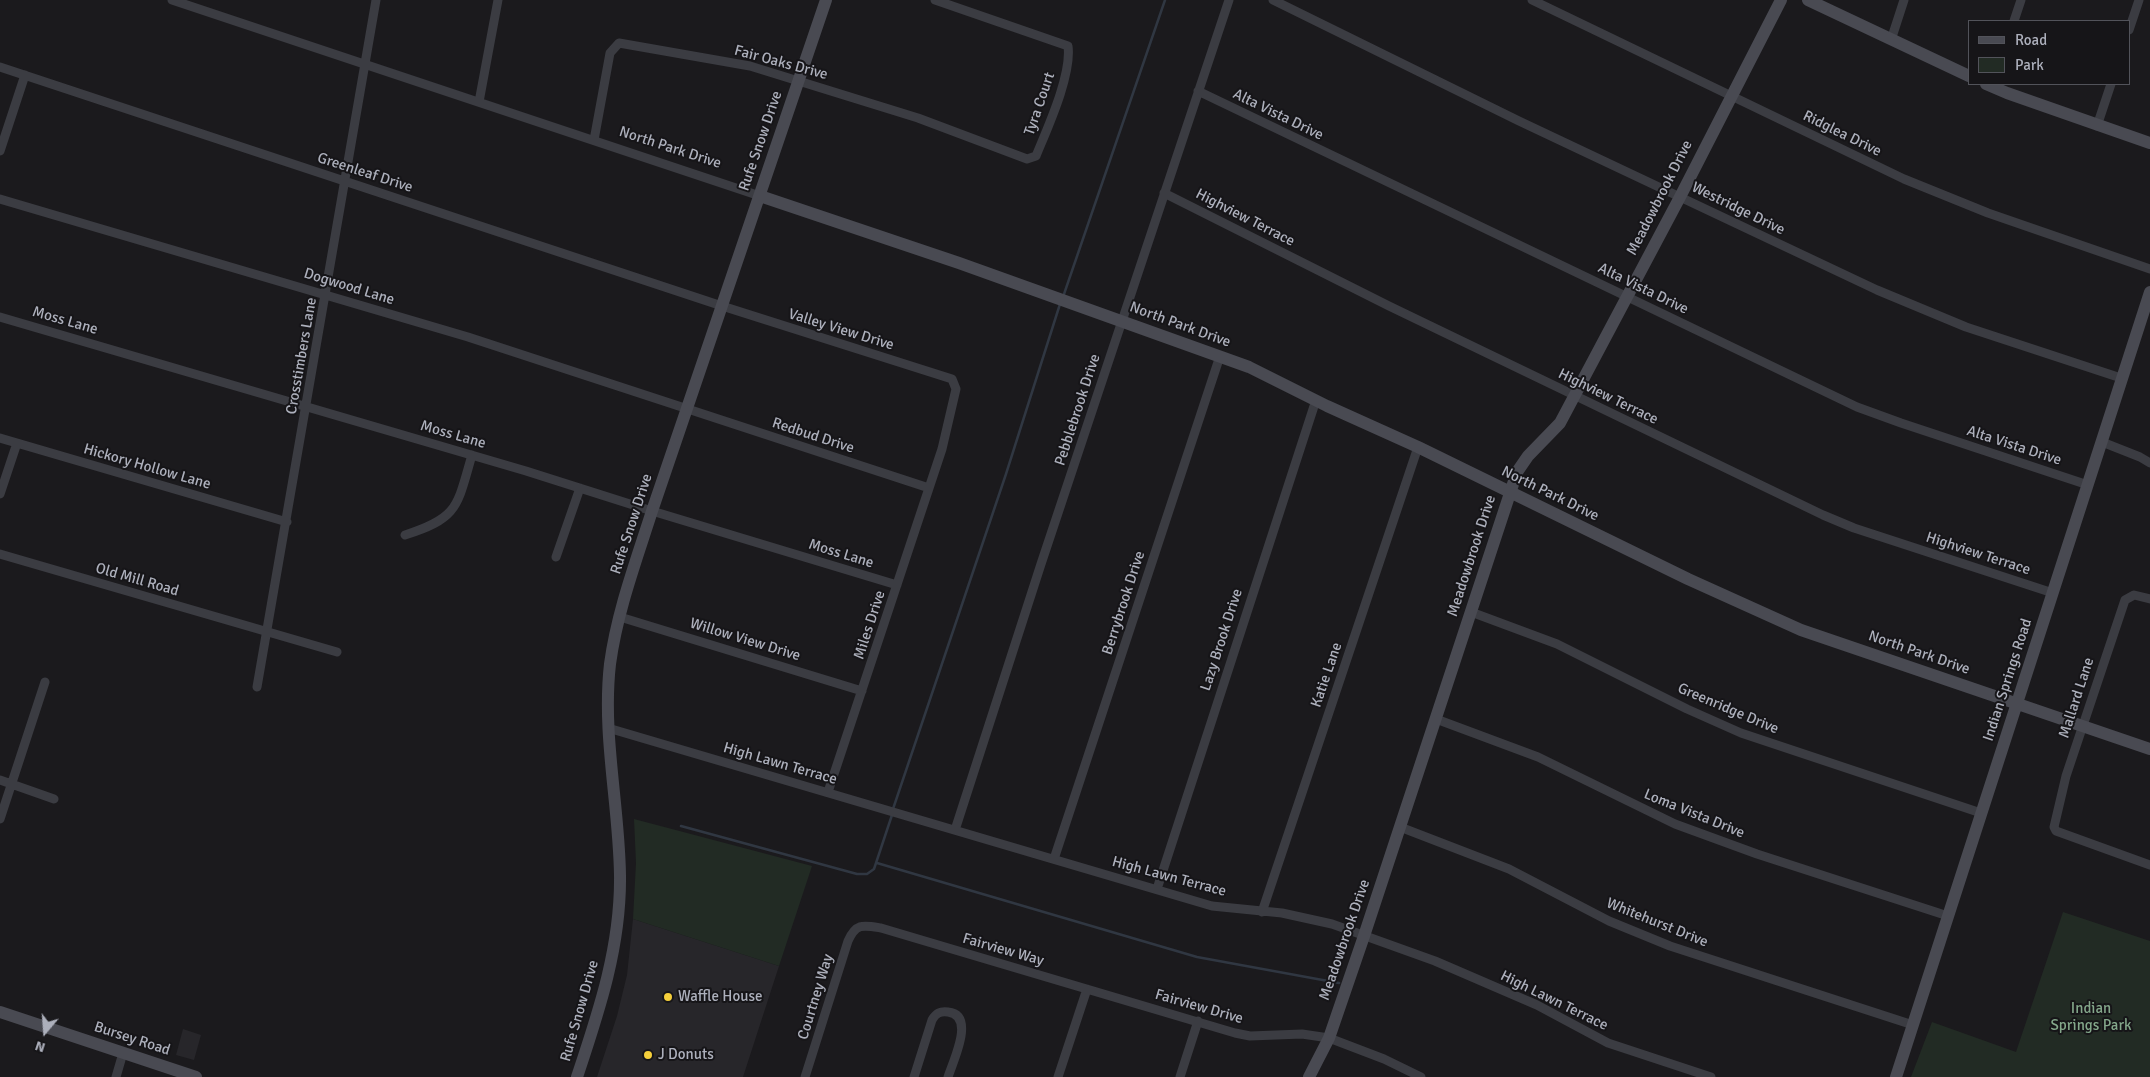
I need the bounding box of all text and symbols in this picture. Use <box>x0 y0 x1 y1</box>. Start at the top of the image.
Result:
legend <box>1968 20 2130 85</box>
text: Road <box>2015 31 2047 49</box>
street label: Fair Oaks Drive <box>732 42 830 84</box>
text: Park <box>2015 56 2044 74</box>
street label: Tyra Court <box>1021 70 1059 138</box>
street label: Alta Vista Drive <box>1230 85 1326 145</box>
street label: Rufe Snow Drive <box>735 89 787 193</box>
street label: Ridglea Drive <box>1800 107 1884 161</box>
street label: North Park Drive <box>617 123 723 173</box>
street label: Meadowbrook Drive <box>1623 137 1697 259</box>
street label: Greenleaf Drive <box>315 149 415 197</box>
street label: Westridge Drive <box>1688 179 1788 239</box>
street label: Highview Terrace <box>1192 185 1298 251</box>
street label: Alta Vista Drive <box>1595 259 1691 319</box>
street label: Dogwood Lane <box>301 265 397 309</box>
street label: Crosstimbers Lane <box>283 296 321 416</box>
street label: North Park Drive <box>1127 298 1233 352</box>
street label: Moss Lane <box>30 303 100 339</box>
street label: Valley View Drive <box>786 305 896 355</box>
street label: Pebblebrook Drive <box>1051 352 1105 468</box>
street label: Highview Terrace <box>1555 365 1661 429</box>
street label: Redbud Drive <box>770 414 856 458</box>
street label: Moss Lane <box>418 417 488 453</box>
street label: Alta Vista Drive <box>1964 422 2064 470</box>
street label: Hickory Hollow Lane <box>81 440 213 494</box>
street label: North Park Drive <box>1498 463 1602 525</box>
street label: Rufe Snow Drive <box>607 472 657 576</box>
street label: Meadowbrook Drive <box>1444 493 1500 619</box>
street label: Highview Terrace <box>1923 529 2033 579</box>
street label: Moss Lane <box>806 536 876 572</box>
street label: Berrybrook Drive <box>1099 549 1149 657</box>
street label: Old Mill Road <box>93 560 181 600</box>
street label: Lazy Brook Drive <box>1197 587 1247 693</box>
street label: Miles Drive <box>850 588 890 662</box>
street label: Willow View Drive <box>687 615 803 665</box>
street label: Indian Springs Road <box>1980 616 2036 744</box>
street label: North Park Drive <box>1866 627 1972 679</box>
street label: Katie Lane <box>1307 640 1347 710</box>
street label: Mallard Lane <box>2056 655 2098 741</box>
street label: Greenridge Drive <box>1675 680 1781 738</box>
street label: High Lawn Terrace <box>721 739 839 789</box>
street label: Loma Vista Drive <box>1641 786 1747 842</box>
street label: High Lawn Terrace <box>1110 853 1228 901</box>
street label: Meadowbrook Drive <box>1316 877 1374 1003</box>
street label: Whitehurst Drive <box>1604 894 1710 952</box>
street label: Fairview Way <box>960 930 1046 970</box>
street label: Courtney Way <box>794 952 838 1042</box>
street label: Rufe Snow Drive <box>557 958 603 1064</box>
street label: High Lawn Terrace <box>1497 967 1611 1035</box>
street label: Fairview Drive <box>1153 986 1245 1028</box>
place label: Waffle House <box>678 988 762 1006</box>
marker: Waffle House <box>662 991 674 1003</box>
park label: Indian Springs Park <box>2051 1000 2131 1035</box>
north arrow <box>20 1007 70 1057</box>
street label: Bursey Road <box>92 1018 172 1060</box>
text: N <box>33 1037 47 1056</box>
place label: J Donuts <box>658 1046 714 1064</box>
marker: J Donuts <box>642 1049 654 1061</box>

